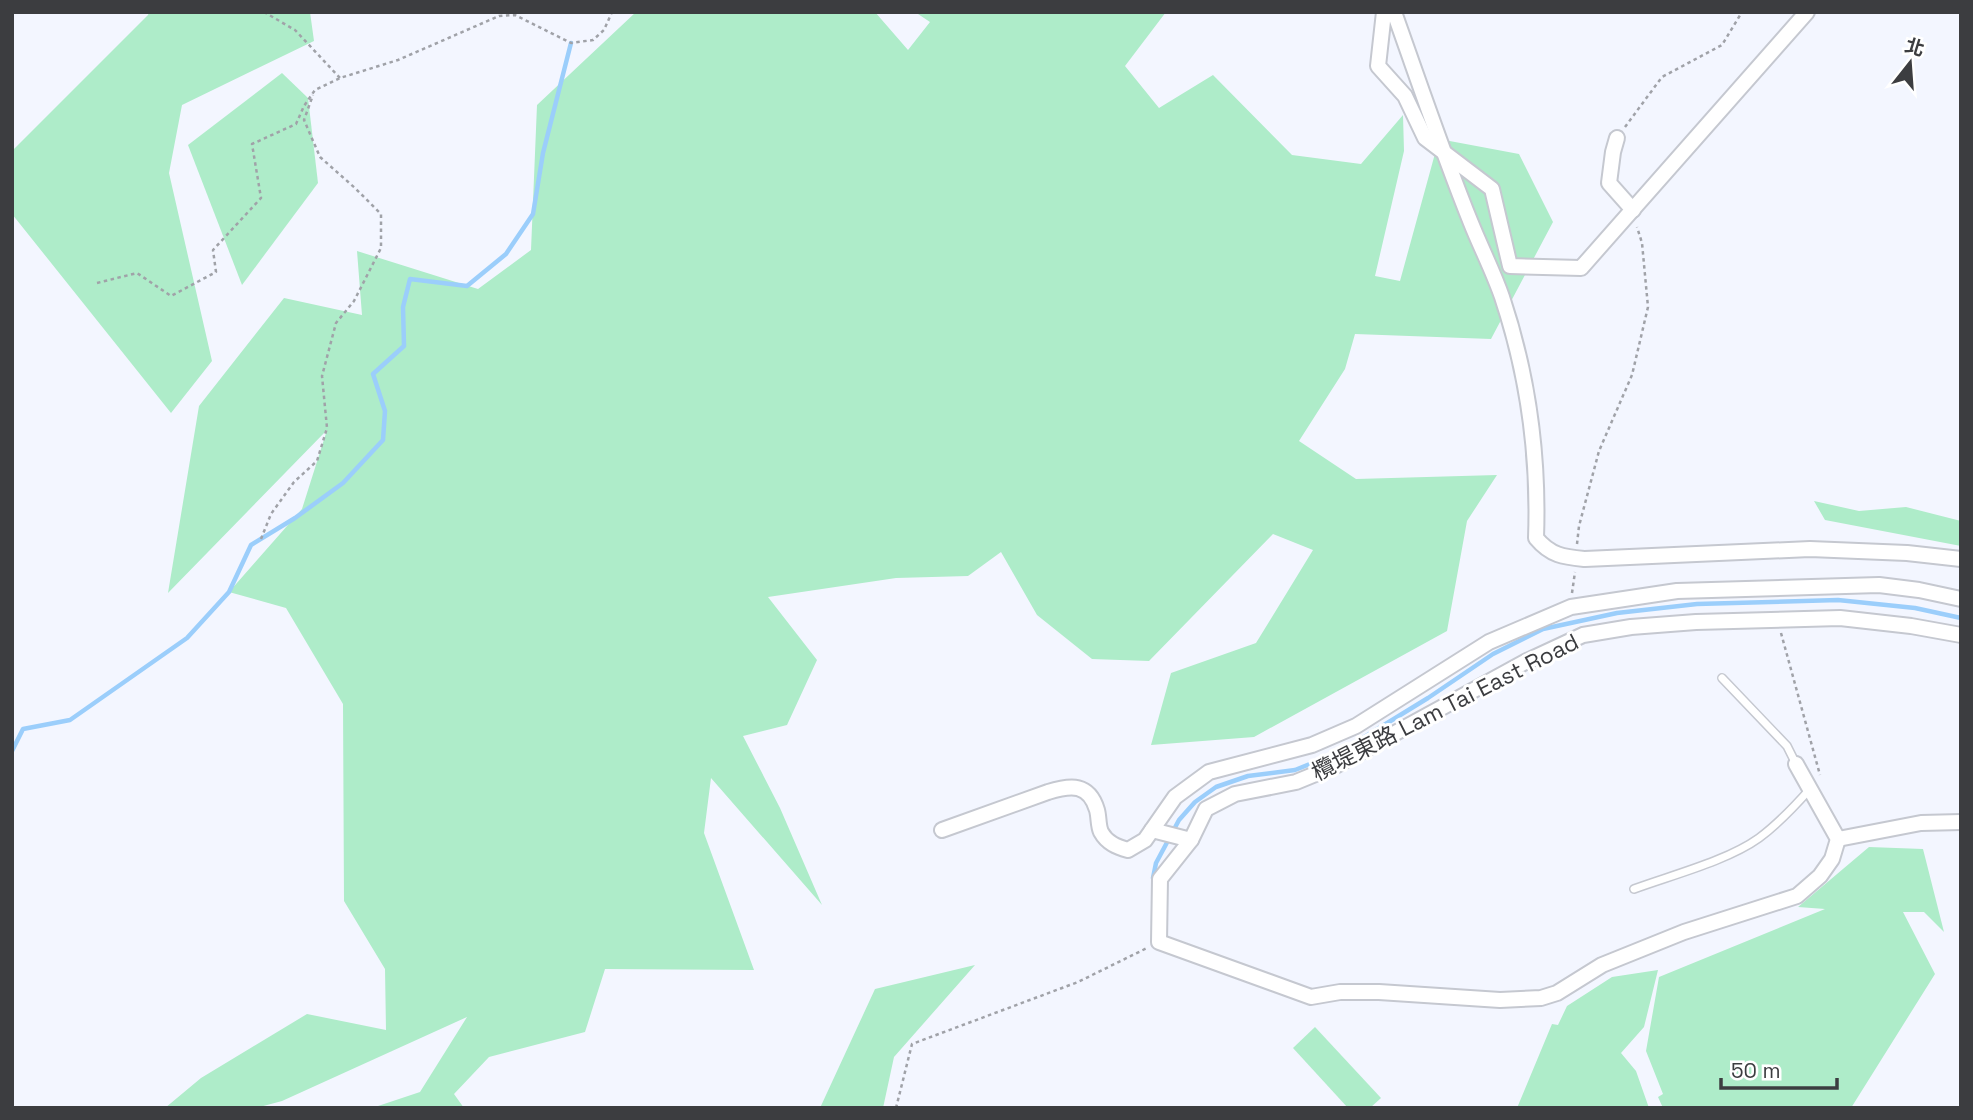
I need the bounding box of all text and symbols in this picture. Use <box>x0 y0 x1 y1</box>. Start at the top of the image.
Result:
north arrow <box>1875 28 1945 98</box>
text: 北 <box>1902 32 1928 62</box>
street label: 欖堤東路 Lam Tai East Road <box>1306 626 1584 788</box>
scale bar <box>1721 1046 1836 1090</box>
text: 50 m <box>1731 1057 1781 1084</box>

